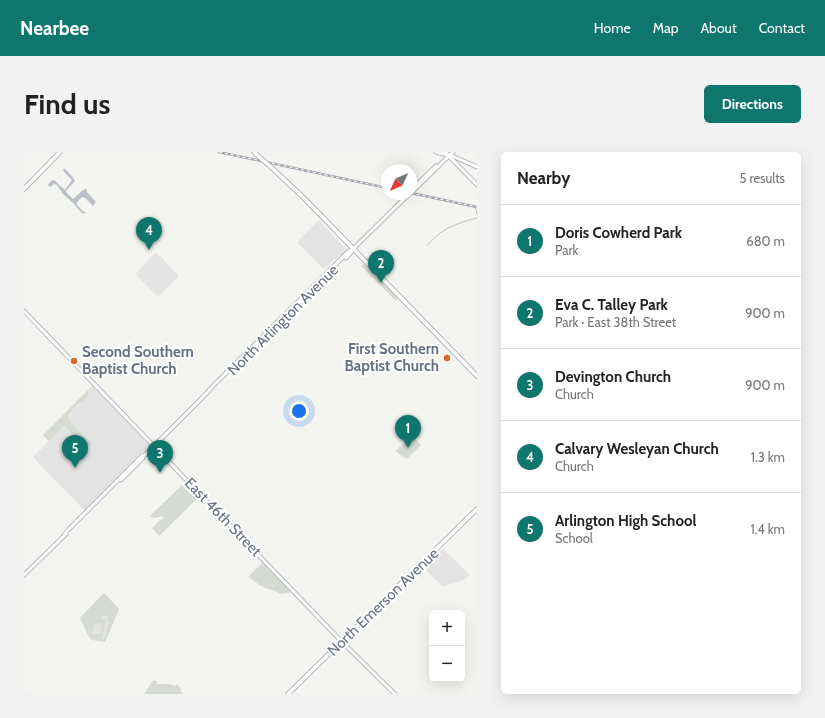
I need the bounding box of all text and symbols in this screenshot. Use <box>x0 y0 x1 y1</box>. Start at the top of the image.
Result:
text: Nearbee <box>20 17 89 40</box>
text: Home <box>594 19 631 37</box>
text: Map <box>653 19 678 37</box>
text: About <box>700 19 737 37</box>
text: Contact <box>759 19 805 37</box>
button: Directions <box>704 85 801 123</box>
text: Find us <box>24 87 110 121</box>
north arrow <box>381 164 417 200</box>
text: Nearby <box>517 168 570 188</box>
text: 5 results <box>739 170 785 186</box>
pin: 4 <box>136 217 162 250</box>
text: Doris Cowherd Park <box>555 224 682 242</box>
text: 1 <box>528 233 532 249</box>
text: 680 m <box>746 233 785 249</box>
text: Park <box>555 242 578 258</box>
pin: 2 <box>368 250 394 283</box>
street label: North Arlington Avenue <box>224 261 342 379</box>
text: Eva C. Talley Park <box>555 296 668 314</box>
text: 2 <box>527 305 533 321</box>
text: 900 m <box>745 305 785 321</box>
text: Park · East 38th Street <box>555 314 676 330</box>
place label: First Southern Baptist Church <box>344 340 439 375</box>
place label: Second Southern Baptist Church <box>82 343 194 378</box>
marker: First Southern Baptist Church <box>442 353 452 363</box>
marker: Second Southern Baptist Church <box>69 356 79 366</box>
text: Devington Church <box>555 368 671 386</box>
text: 3 <box>526 377 534 393</box>
text: 900 m <box>745 377 785 393</box>
text: Church <box>555 386 594 402</box>
your location <box>289 401 309 421</box>
pin: 1 <box>395 415 421 448</box>
pin: 5 <box>62 435 88 468</box>
pin: 3 <box>147 440 173 473</box>
text: Calvary Wesleyan Church <box>555 440 719 458</box>
text: 4 <box>526 449 534 465</box>
text: 1.3 km <box>751 449 785 465</box>
text: Church <box>555 458 594 474</box>
street label: East 46th Street <box>181 474 265 560</box>
text: Arlington High School <box>555 512 696 530</box>
text: 5 <box>527 521 533 537</box>
text: 1.4 km <box>750 521 785 537</box>
text: School <box>555 530 593 546</box>
street label: North Emerson Avenue <box>324 544 443 660</box>
map controls <box>429 610 465 682</box>
button: + <box>429 610 465 646</box>
button: − <box>429 646 465 682</box>

